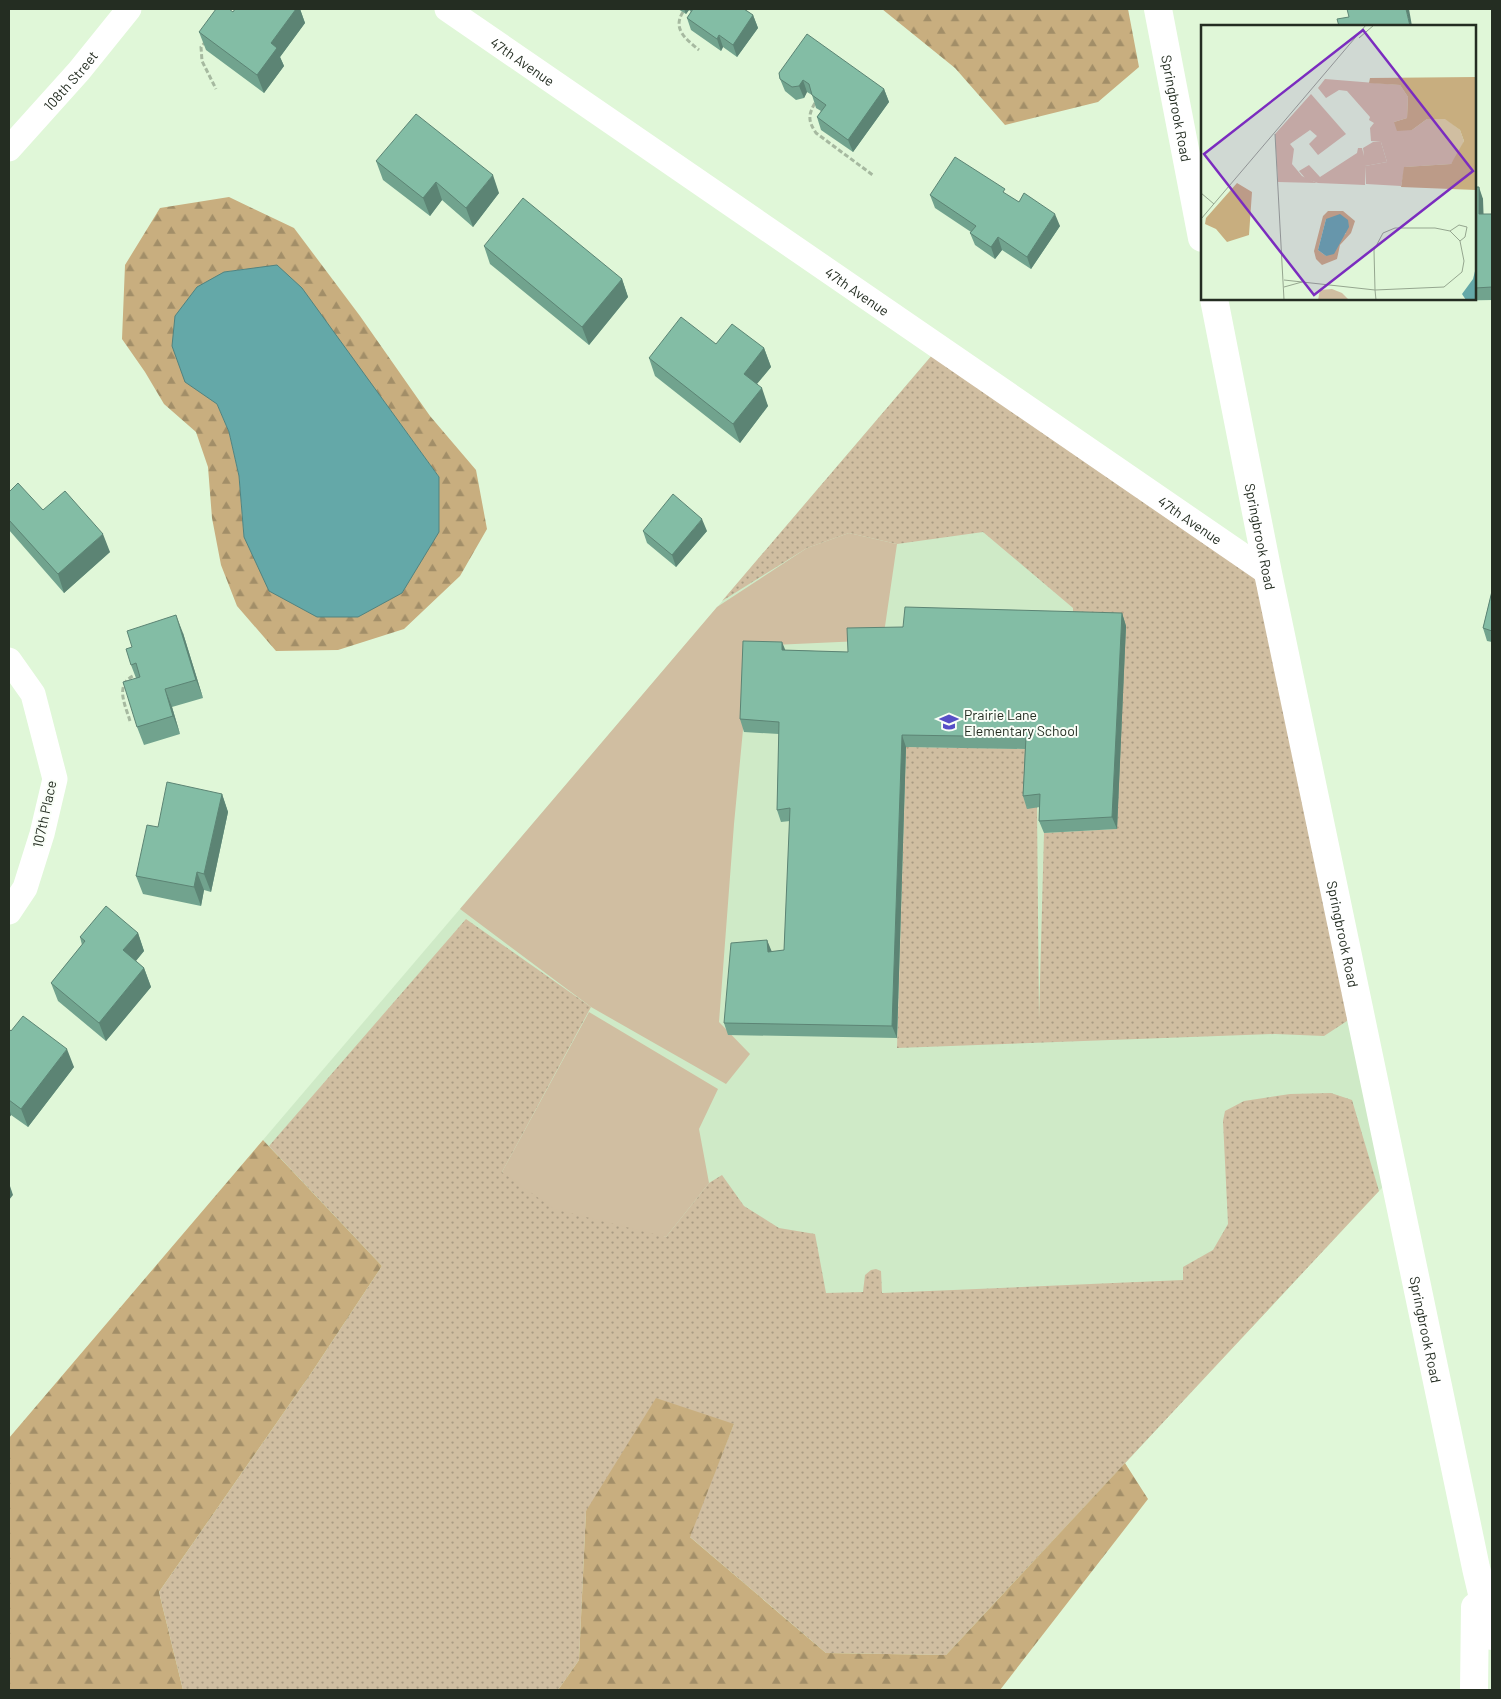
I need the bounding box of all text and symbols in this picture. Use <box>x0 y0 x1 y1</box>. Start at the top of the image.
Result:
inset map <box>1201 25 1476 300</box>
street label: 47th Avenue <box>488 33 558 89</box>
street label: 108th Street <box>39 47 101 114</box>
street label: Springbrook Road <box>1158 53 1196 163</box>
street label: 47th Avenue <box>822 263 893 319</box>
street label: Springbrook Road <box>1242 482 1280 591</box>
street label: 47th Avenue <box>1155 492 1226 548</box>
place label: Prairie Lane Elementary School <box>964 706 1078 739</box>
school or university icon: Prairie Lane Elementary School <box>938 711 960 733</box>
street label: 107th Place <box>29 779 59 849</box>
street label: Springbrook Road <box>1324 879 1363 989</box>
street label: Springbrook Road <box>1407 1275 1446 1384</box>

